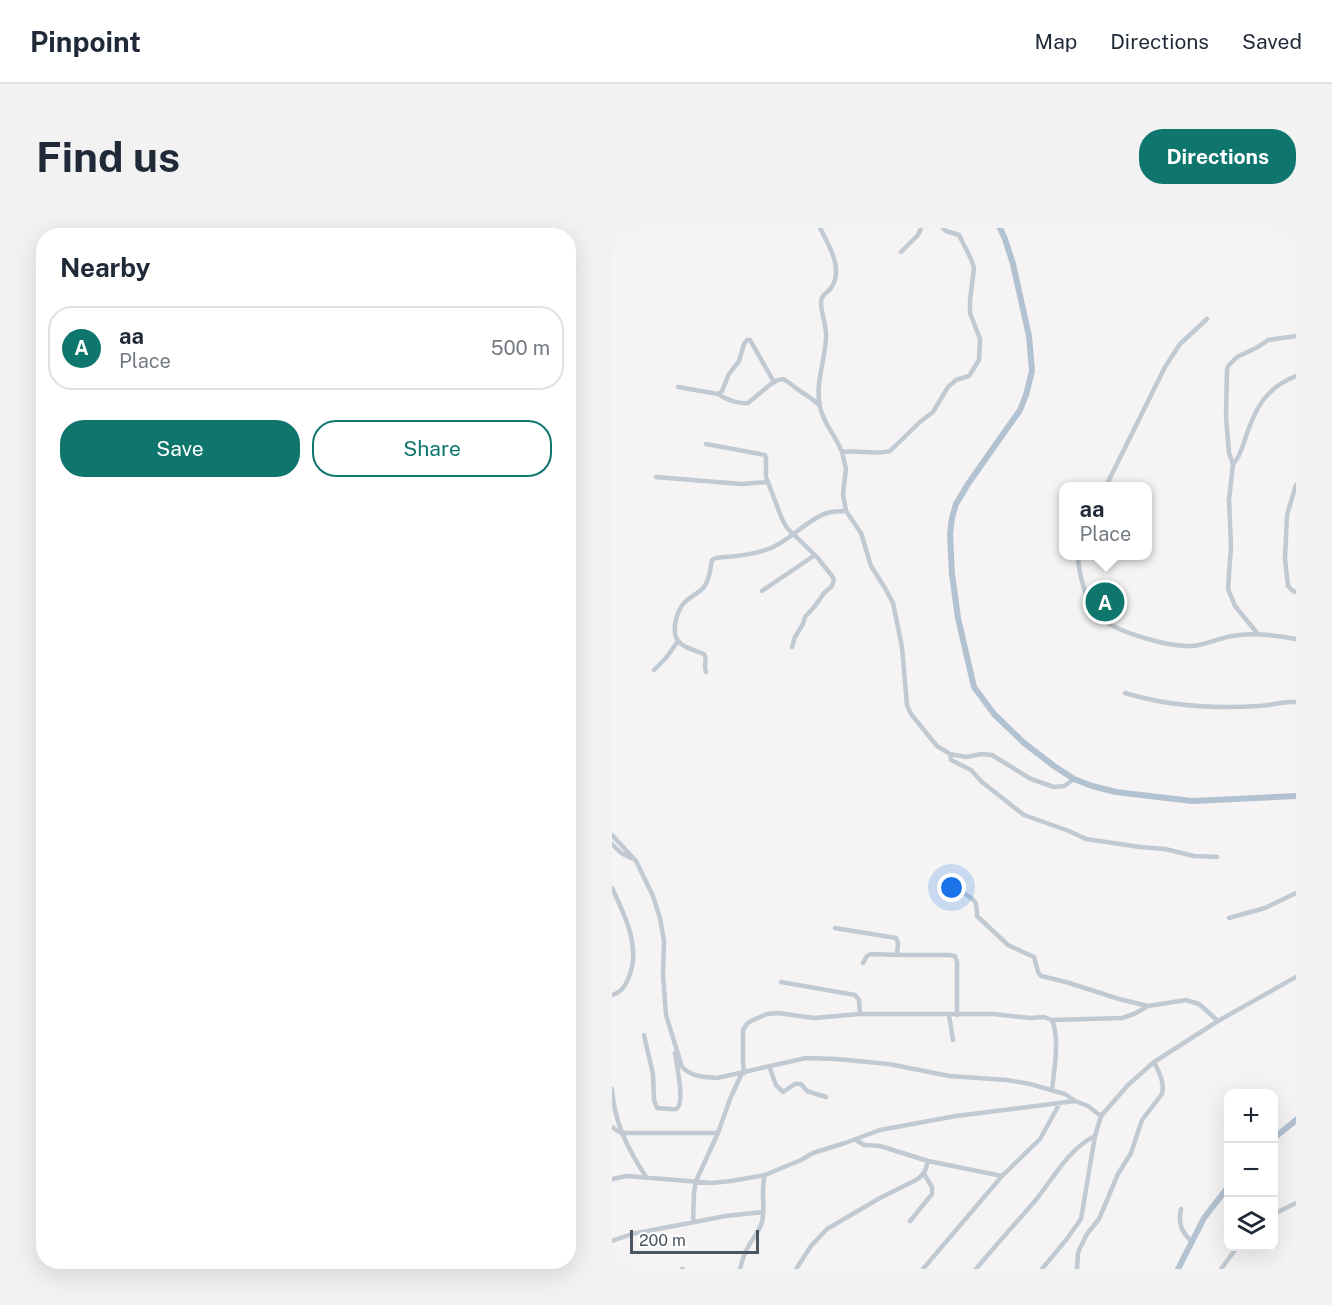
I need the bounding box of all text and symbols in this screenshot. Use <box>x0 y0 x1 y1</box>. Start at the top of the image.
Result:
text: Pinpoint <box>30 25 141 58</box>
text: Map <box>1035 29 1077 54</box>
text: Directions <box>1110 29 1209 54</box>
text: Saved <box>1242 29 1302 54</box>
button: Directions <box>1139 129 1296 184</box>
text: Find us <box>36 132 180 181</box>
text: Nearby <box>60 252 150 283</box>
text: aa <box>119 323 144 349</box>
text: A <box>74 336 89 360</box>
text: 500 m <box>491 336 550 360</box>
text: Place <box>119 349 171 373</box>
button: Save <box>60 420 300 477</box>
button: Share <box>312 420 552 477</box>
popup <box>1059 482 1152 560</box>
text: aa <box>1080 496 1104 522</box>
text: Place <box>1080 522 1131 546</box>
pin: A <box>1086 580 1124 625</box>
your location <box>937 873 966 902</box>
map controls <box>1224 1089 1278 1251</box>
button: + <box>1224 1089 1278 1143</box>
button: − <box>1224 1143 1278 1197</box>
button: layers <box>1224 1197 1278 1251</box>
scale bar <box>630 1227 759 1254</box>
text: 200 m <box>639 1231 686 1250</box>

